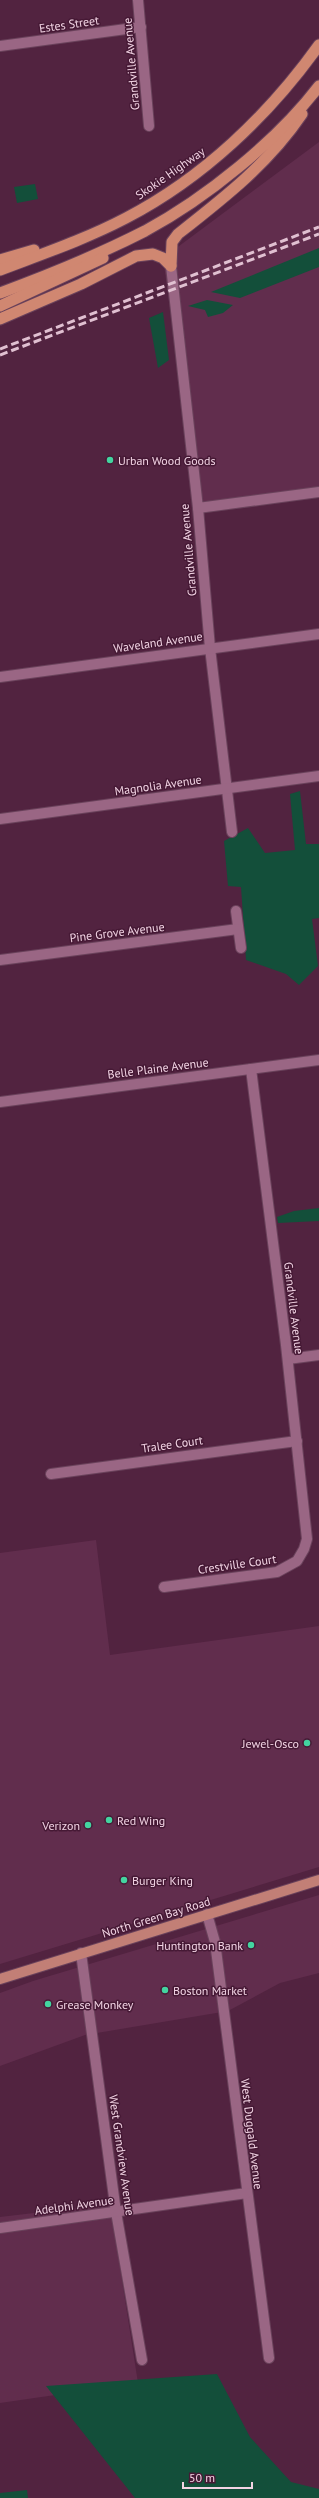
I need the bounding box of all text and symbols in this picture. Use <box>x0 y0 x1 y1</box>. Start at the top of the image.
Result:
street label: Estes Street <box>38 12 100 36</box>
street label: Grandville Avenue <box>119 17 143 111</box>
street label: Skokie Highway <box>132 143 208 202</box>
place label: Urban Wood Goods <box>118 453 216 468</box>
marker: Urban Wood Goods <box>105 455 115 465</box>
street label: Grandville Avenue <box>176 503 200 597</box>
street label: Waveland Avenue <box>112 628 204 656</box>
street label: Magnolia Avenue <box>113 771 203 799</box>
street label: Pine Grove Avenue <box>69 919 165 945</box>
street label: Belle Plaine Avenue <box>107 1054 209 1082</box>
street label: Grandville Avenue <box>281 1261 307 1355</box>
street label: Tralee Court <box>140 1432 204 1456</box>
street label: Crestville Court <box>197 1551 277 1577</box>
place label: Jewel-Osco <box>241 1736 299 1751</box>
marker: Jewel-Osco <box>302 1738 312 1748</box>
place label: Red Wing <box>117 1813 165 1828</box>
marker: Red Wing <box>104 1815 114 1825</box>
place label: Verizon <box>41 1818 80 1833</box>
marker: Verizon <box>83 1820 93 1830</box>
place label: Burger King <box>132 1873 193 1888</box>
marker: Burger King <box>119 1875 129 1885</box>
street label: North Green Bay Road <box>100 1893 212 1941</box>
place label: Huntington Bank <box>156 1938 243 1953</box>
marker: Huntington Bank <box>246 1940 256 1950</box>
place label: Boston Market <box>173 1983 247 1998</box>
marker: Boston Market <box>160 1985 170 1995</box>
place label: Grease Monkey <box>56 1997 134 2012</box>
marker: Grease Monkey <box>43 1999 53 2009</box>
street label: West Duggald Avenue <box>238 2078 266 2190</box>
street label: West Grandview Avenue <box>106 2094 138 2216</box>
street label: Adelphi Avenue <box>34 2192 114 2218</box>
scale bar <box>183 2464 252 2490</box>
text: 50 m <box>189 2470 215 2485</box>

